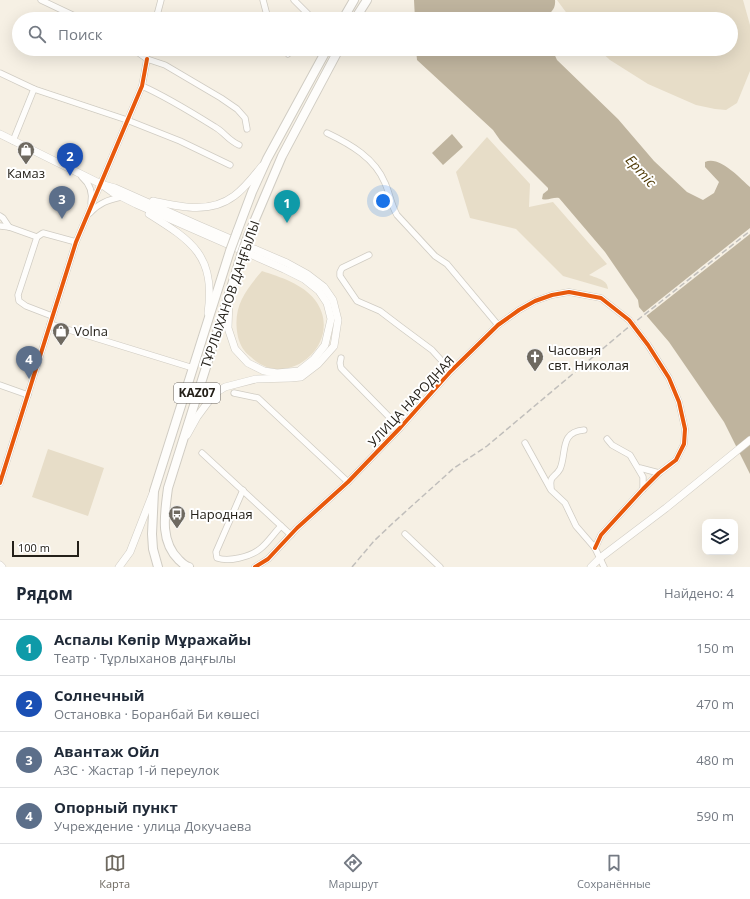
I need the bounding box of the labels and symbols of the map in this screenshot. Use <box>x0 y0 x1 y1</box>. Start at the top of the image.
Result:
shop icon: Камаз <box>16 140 36 165</box>
pin: 2 <box>57 143 83 176</box>
water label: Ертіс <box>622 150 661 191</box>
place label: Камаз <box>7 164 45 182</box>
pin: 3 <box>49 186 75 219</box>
pin: 1 <box>274 190 300 223</box>
your location <box>373 191 393 211</box>
street label: ТҰРЛЫХАНОВ ДАҢҒЫЛЫ <box>196 218 264 370</box>
shop icon: Volna <box>51 321 71 346</box>
place label: Volna <box>74 322 108 340</box>
place label: Часовня свт. Николая <box>548 341 629 374</box>
pin: 4 <box>16 346 42 379</box>
church icon: Часовня свт. Николая <box>525 347 545 372</box>
street label: УЛИЦА НАРОДНАЯ <box>364 351 458 451</box>
road number: KAZ07 <box>174 383 220 403</box>
bus stop icon: Народная <box>167 504 187 529</box>
place label: Народная <box>190 505 253 523</box>
scale bar <box>12 539 79 558</box>

